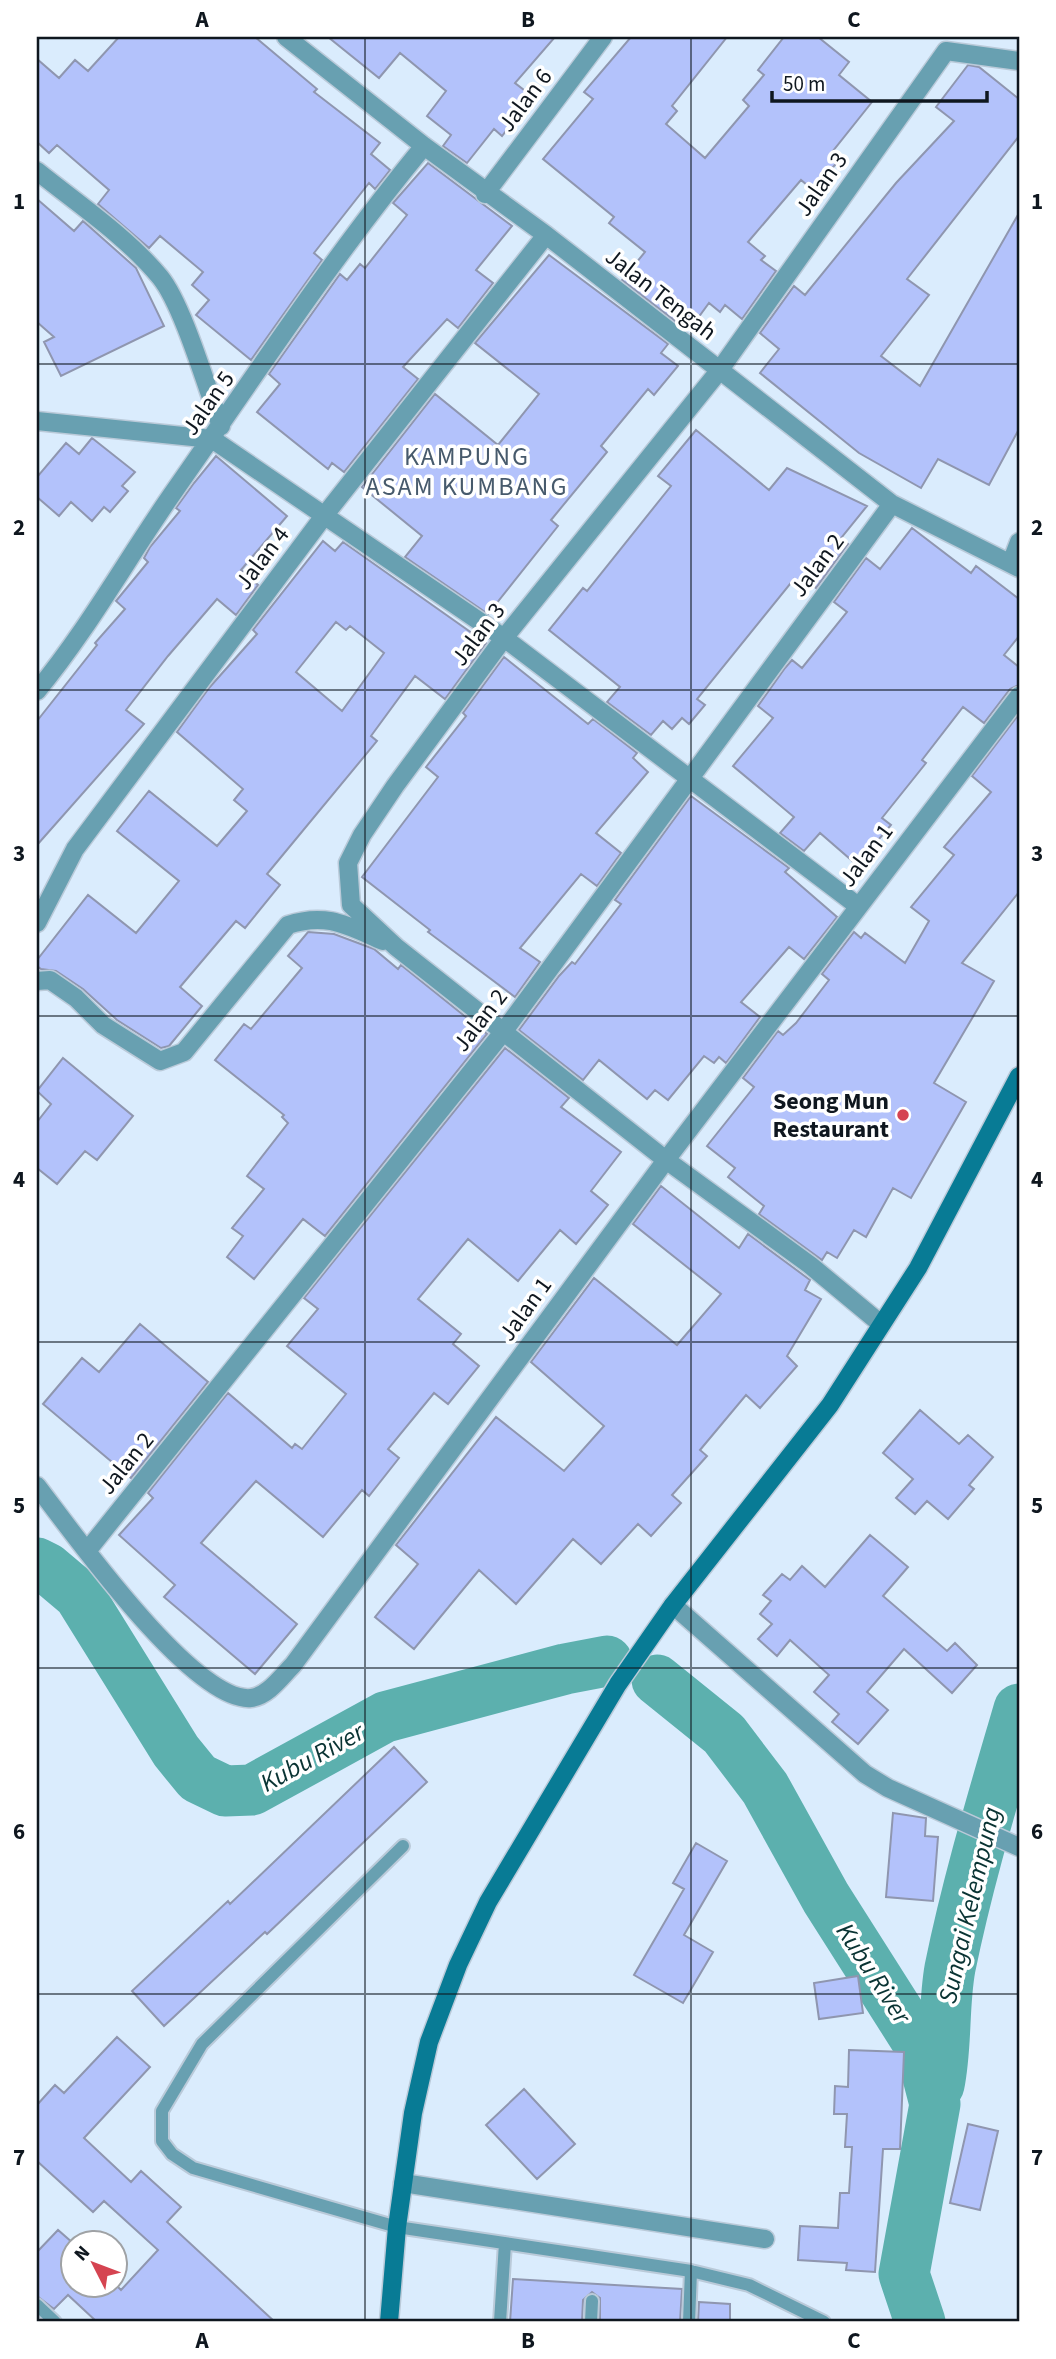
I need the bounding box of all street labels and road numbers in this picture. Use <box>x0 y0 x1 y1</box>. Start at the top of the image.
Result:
street label: Jalan 6 <box>490 61 561 139</box>
street label: Jalan 3 <box>787 145 856 224</box>
street label: Jalan Tengah <box>598 240 724 349</box>
street label: Jalan 5 <box>174 364 243 443</box>
street label: Jalan 4 <box>227 519 298 597</box>
street label: Jalan 2 <box>782 526 853 604</box>
street label: Jalan 3 <box>443 595 514 673</box>
street label: Jalan 1 <box>831 816 902 894</box>
street label: Jalan 2 <box>445 981 516 1059</box>
street label: Jalan 1 <box>490 1270 561 1349</box>
street label: Jalan 2 <box>90 1424 163 1502</box>

